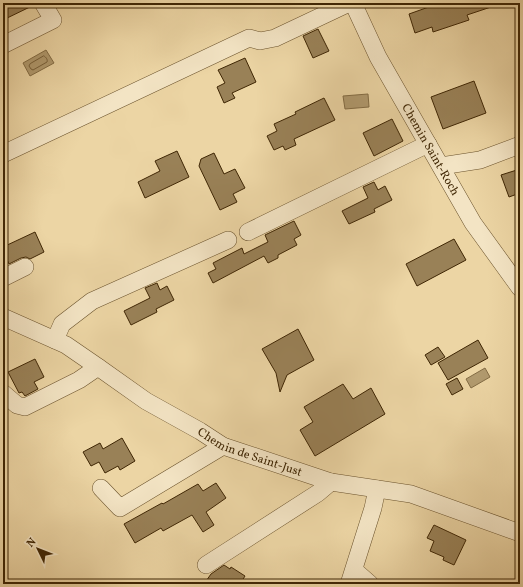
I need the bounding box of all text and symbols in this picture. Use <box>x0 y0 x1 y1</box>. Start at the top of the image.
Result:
street label: Chemin Saint-Roch <box>397 101 463 199</box>
street label: Chemin de Saint-Just <box>194 424 304 481</box>
north arrow <box>18 529 58 569</box>
text: N <box>24 535 40 551</box>

